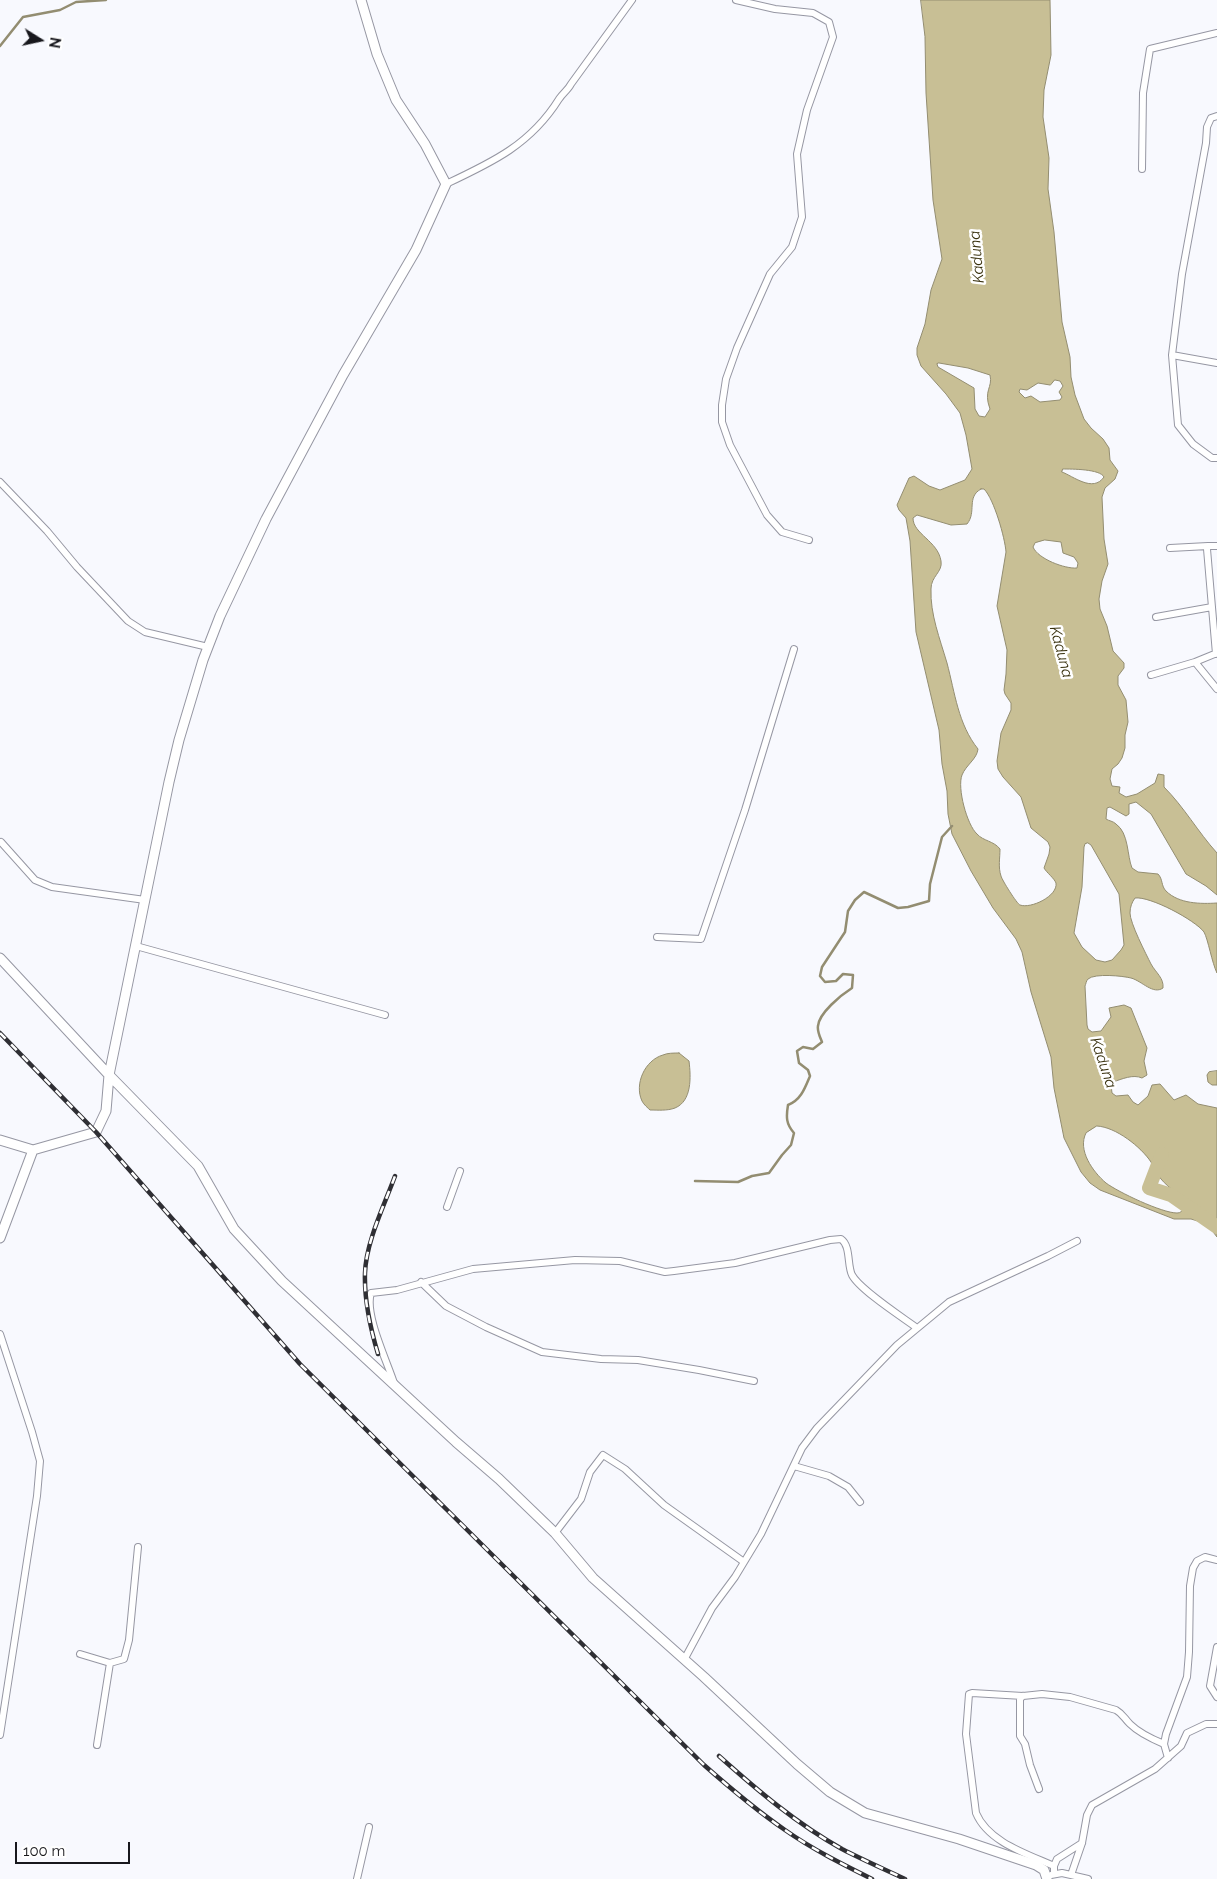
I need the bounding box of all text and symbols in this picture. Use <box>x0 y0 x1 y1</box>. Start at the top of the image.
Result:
north arrow <box>15 15 65 65</box>
text: N <box>46 36 64 49</box>
water label: Kaduna <box>966 230 988 284</box>
water label: Kaduna <box>1046 624 1076 680</box>
water label: Kaduna <box>1086 1035 1120 1091</box>
scale bar <box>18 1832 132 1864</box>
text: 100 m <box>23 1842 65 1860</box>

